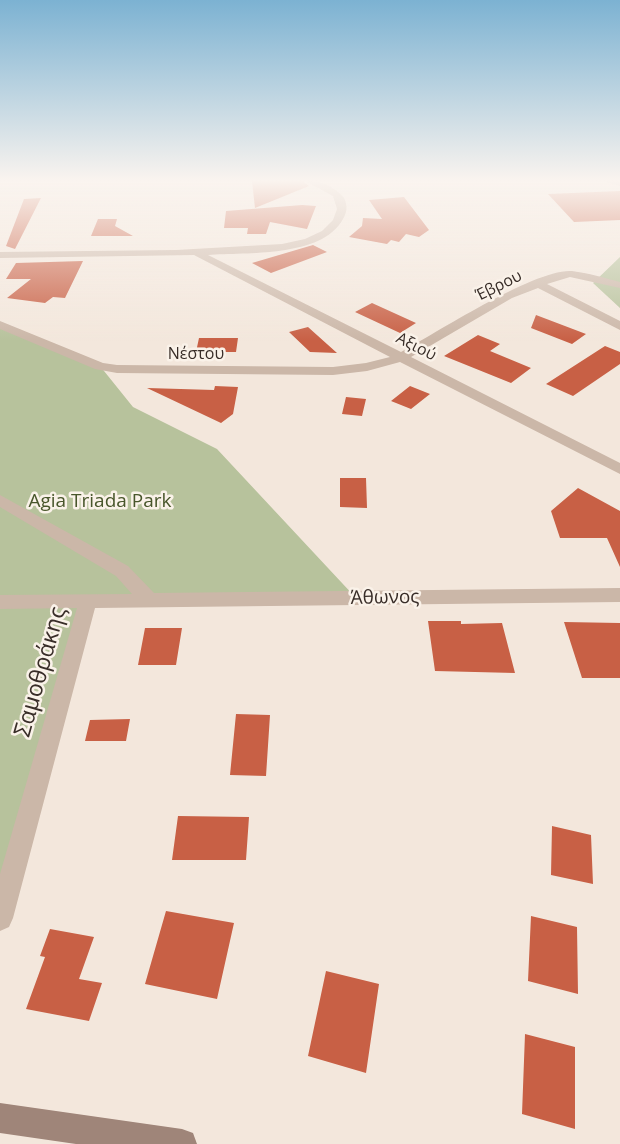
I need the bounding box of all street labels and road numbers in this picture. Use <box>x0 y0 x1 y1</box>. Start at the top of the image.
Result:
street label: Έβρου <box>473 267 525 305</box>
street label: Αξιού <box>393 329 439 365</box>
street label: Νέστου <box>168 344 224 364</box>
street label: Άθωνος <box>350 586 420 610</box>
street label: Σαμοθράκης <box>9 604 73 740</box>

